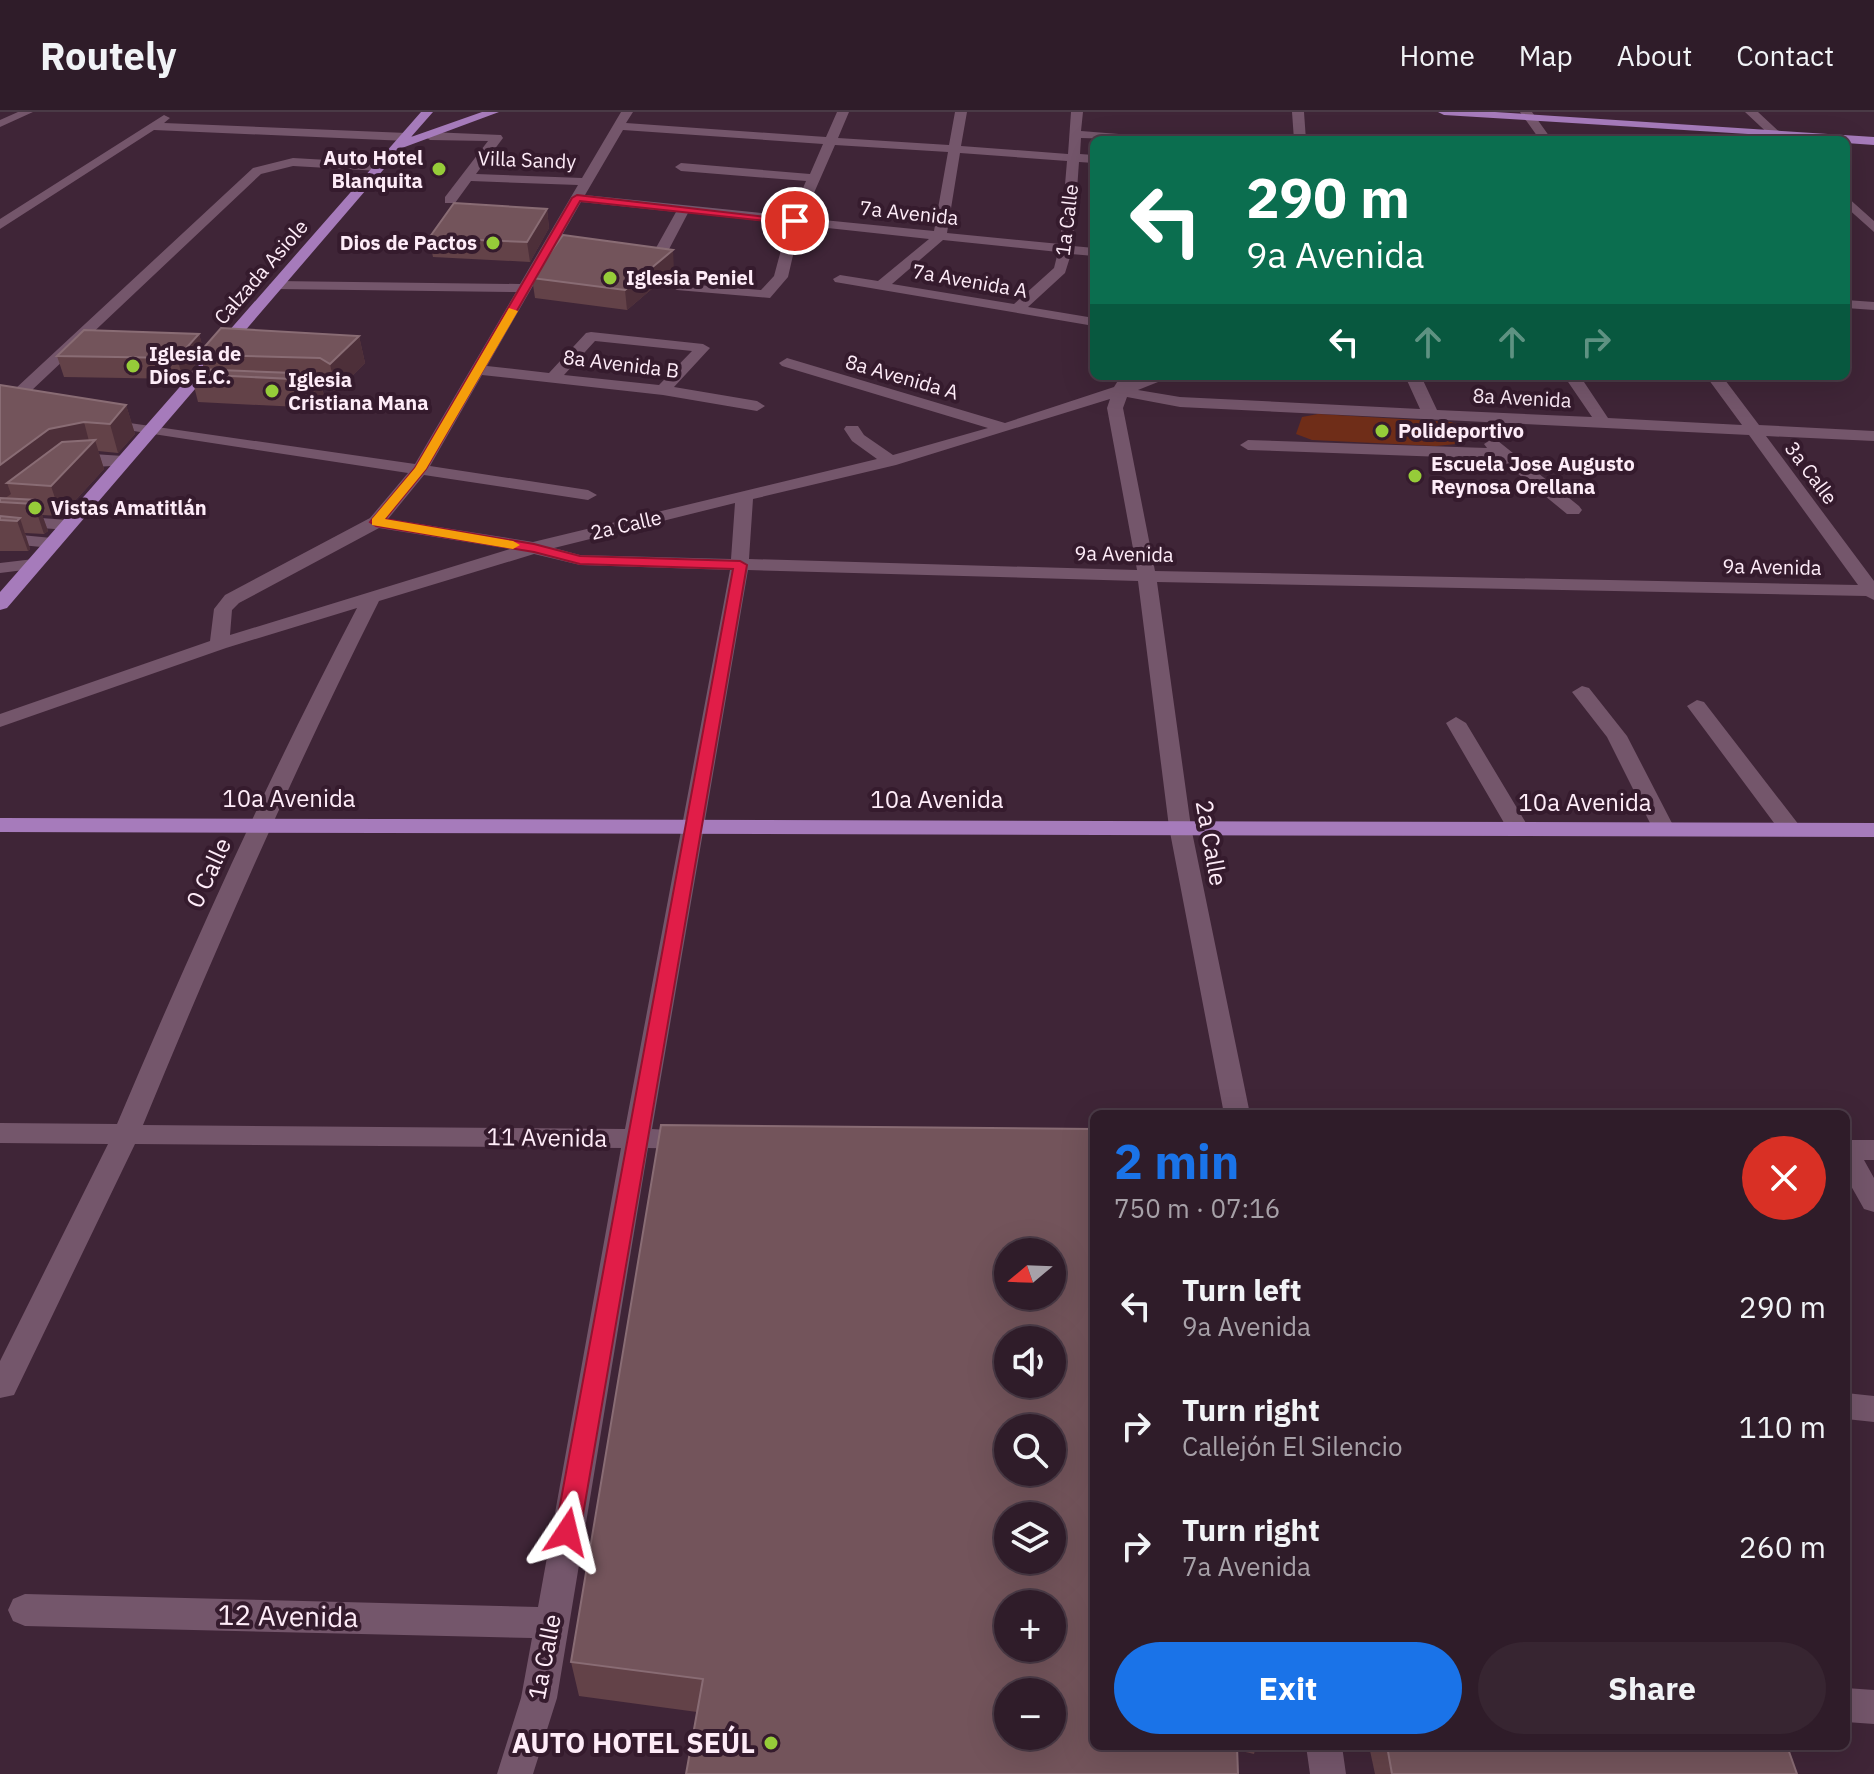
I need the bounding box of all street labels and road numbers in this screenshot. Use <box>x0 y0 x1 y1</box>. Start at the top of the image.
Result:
street label: Villa Sandy <box>477 144 577 175</box>
street label: 1a Calle <box>1049 182 1084 257</box>
street label: 7a Avenida <box>858 194 960 231</box>
street label: Calzada Asiole <box>208 213 314 330</box>
street label: 7a Avenida A <box>910 257 1030 304</box>
street label: 8a Avenida B <box>561 343 681 384</box>
street label: 8a Avenida A <box>842 347 962 406</box>
street label: 8a Avenida <box>1472 381 1573 414</box>
street label: 3a Calle <box>1779 436 1844 510</box>
street label: 2a Calle <box>588 503 664 546</box>
street label: 9a Avenida <box>1074 539 1174 568</box>
street label: 9a Avenida <box>1722 552 1822 581</box>
street label: 10a Avenida <box>222 782 356 814</box>
street label: 10a Avenida <box>870 783 1004 815</box>
street label: 10a Avenida <box>1518 786 1652 818</box>
street label: 2a Calle <box>1189 797 1235 888</box>
street label: 0 Calle <box>178 832 238 913</box>
street label: 11 Avenida <box>486 1120 608 1154</box>
street label: 12 Avenida <box>217 1596 359 1635</box>
street label: 1a Calle <box>520 1611 568 1702</box>

